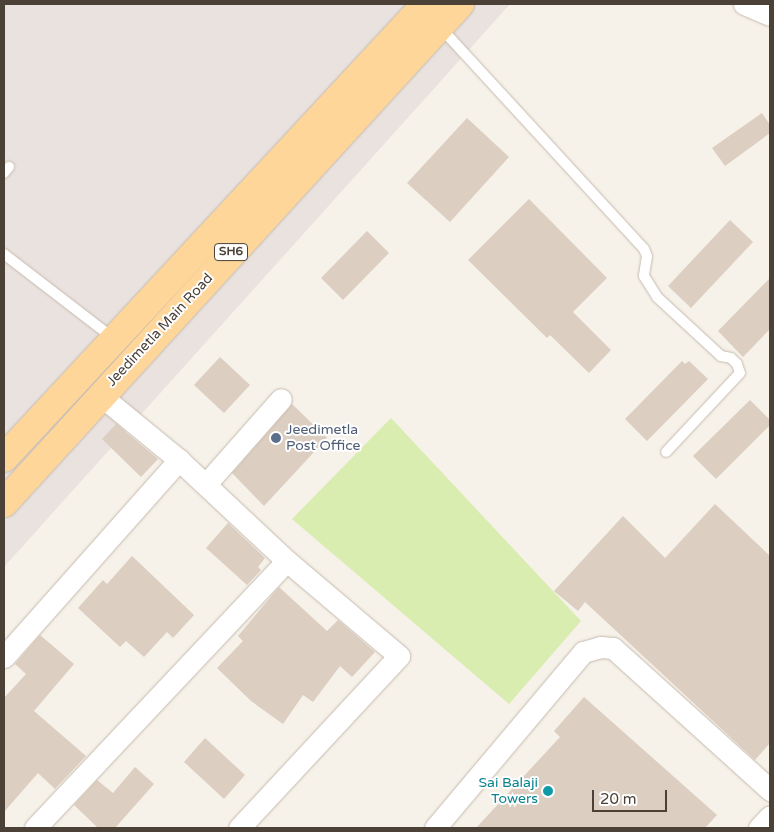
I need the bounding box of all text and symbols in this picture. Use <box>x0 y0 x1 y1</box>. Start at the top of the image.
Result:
road number: SH6 <box>214 242 248 262</box>
street label: Jeedimetla Main Road <box>103 270 217 390</box>
place label: Jeedimetla Post Office <box>286 422 361 454</box>
marker: Jeedimetla Post Office <box>270 432 282 444</box>
place label: Sai Balaji Towers <box>478 775 538 808</box>
scale bar <box>594 780 669 812</box>
marker: Sai Balaji Towers <box>542 785 554 797</box>
text: 20 m <box>600 790 637 808</box>

